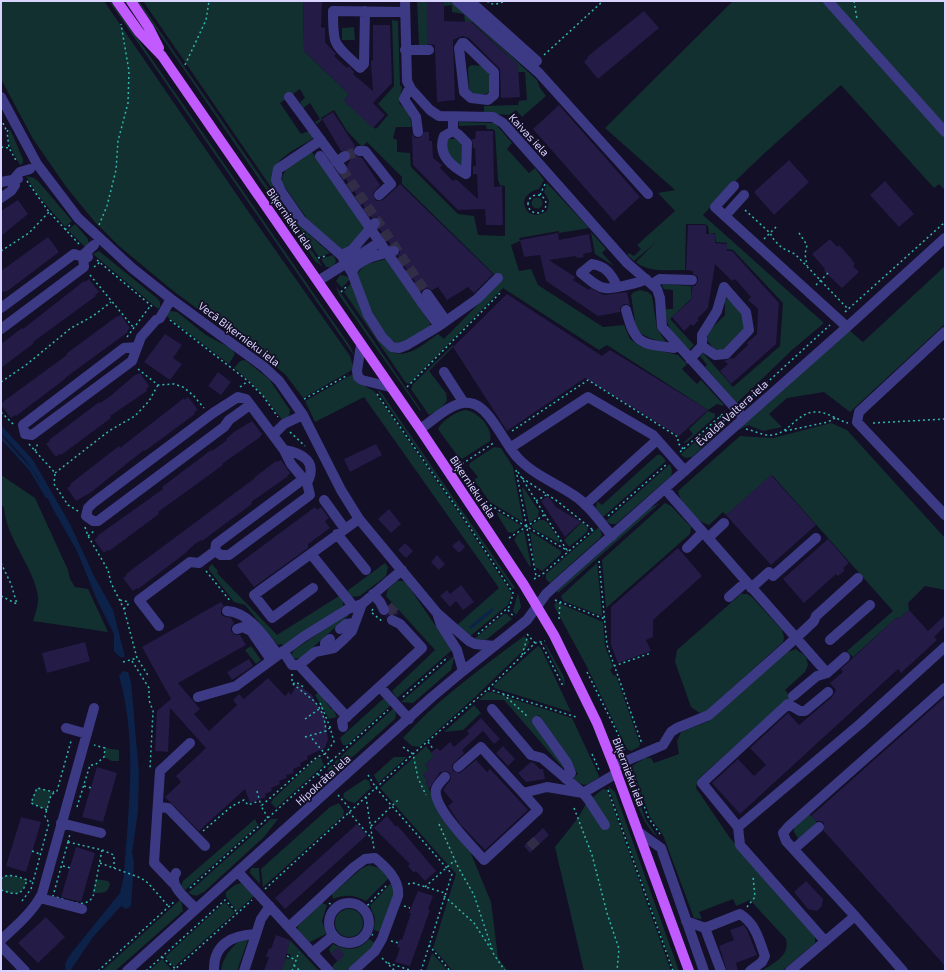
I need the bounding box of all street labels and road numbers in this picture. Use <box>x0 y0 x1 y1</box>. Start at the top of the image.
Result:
street label: Kaivas iela <box>507 111 552 159</box>
street label: Biķernieku iela <box>263 185 317 253</box>
street label: Vecā Biķernieku iela <box>195 299 283 370</box>
street label: Ēvalda Valtera iela <box>693 377 770 448</box>
street label: Biķernieku iela <box>446 453 499 522</box>
street label: Biķernieku iela <box>609 736 649 809</box>
street label: Hipokrāta iela <box>293 752 353 808</box>

